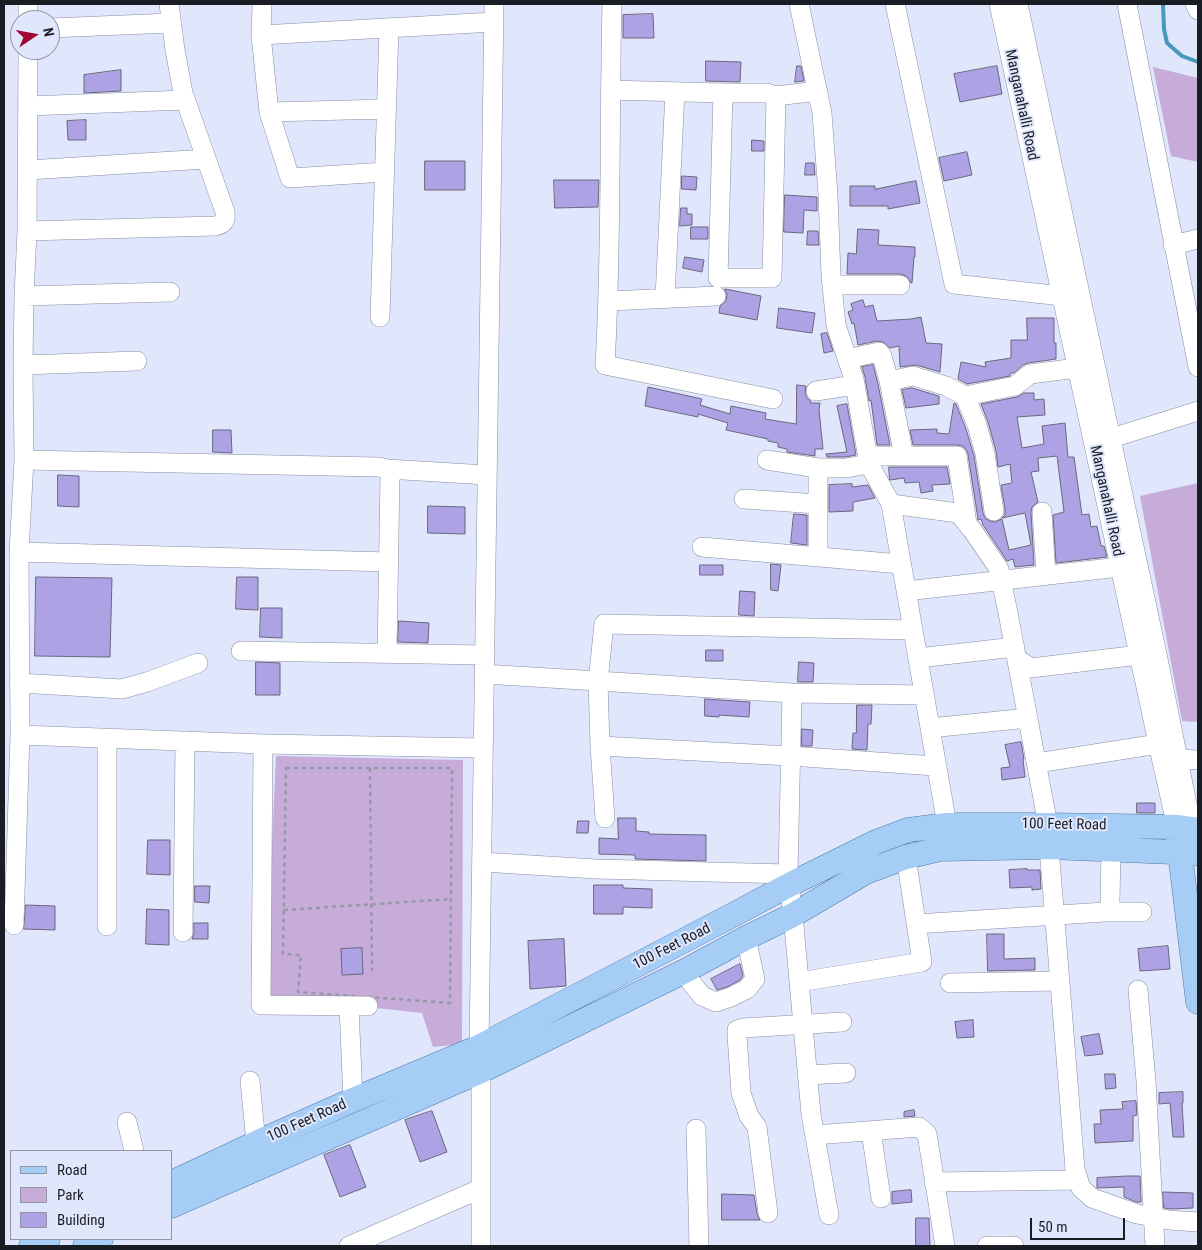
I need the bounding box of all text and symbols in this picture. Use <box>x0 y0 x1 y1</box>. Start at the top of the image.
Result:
north arrow <box>10 10 60 60</box>
text: N <box>40 26 57 38</box>
street label: Manganahalli Road <box>1000 48 1042 162</box>
street label: Manganahalli Road <box>1085 444 1127 558</box>
street label: 100 Feet Road <box>1021 815 1107 835</box>
street label: 100 Feet Road <box>630 920 714 974</box>
street label: 100 Feet Road <box>265 1096 349 1146</box>
legend <box>10 1150 172 1240</box>
text: Road <box>57 1161 87 1179</box>
text: Park <box>57 1186 84 1204</box>
scale bar <box>1032 1208 1127 1240</box>
text: Building <box>57 1211 105 1229</box>
text: 50 m <box>1038 1218 1068 1236</box>

